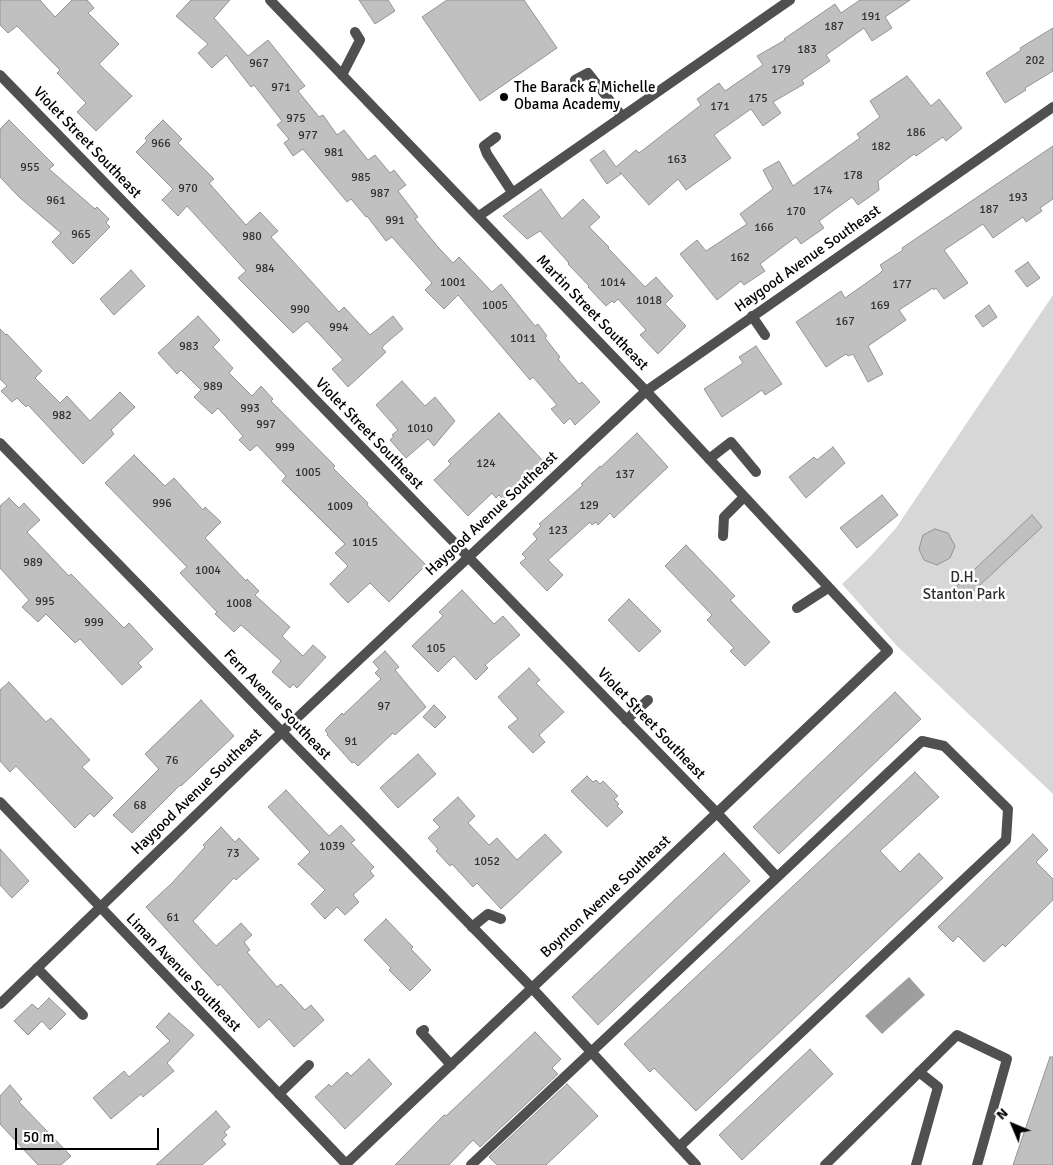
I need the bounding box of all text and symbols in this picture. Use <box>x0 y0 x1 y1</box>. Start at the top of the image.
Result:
house number: 191 <box>861 10 881 24</box>
house number: 187 <box>824 20 844 34</box>
house number: 183 <box>797 43 817 57</box>
house number: 202 <box>1025 54 1045 68</box>
house number: 967 <box>249 57 269 71</box>
house number: 179 <box>771 63 791 77</box>
place label: The Barack & Michelle Obama Academy <box>514 79 655 114</box>
house number: 971 <box>271 81 291 95</box>
street label: Violet Street Southeast <box>29 84 145 202</box>
marker: The Barack & Michelle Obama Academy <box>498 91 510 103</box>
house number: 175 <box>748 92 768 106</box>
house number: 171 <box>710 100 730 114</box>
house number: 975 <box>286 112 306 126</box>
house number: 186 <box>906 126 926 140</box>
house number: 977 <box>298 129 318 143</box>
house number: 966 <box>151 137 171 151</box>
house number: 182 <box>871 140 891 154</box>
house number: 981 <box>324 146 344 160</box>
house number: 163 <box>667 153 687 167</box>
house number: 955 <box>20 161 40 175</box>
house number: 178 <box>843 169 863 183</box>
house number: 985 <box>351 171 371 185</box>
house number: 970 <box>178 182 198 196</box>
house number: 174 <box>813 184 833 198</box>
house number: 987 <box>370 187 390 201</box>
house number: 193 <box>1008 191 1028 205</box>
house number: 961 <box>46 194 66 208</box>
street label: Haygood Avenue Southeast <box>732 202 884 316</box>
house number: 187 <box>979 203 999 217</box>
house number: 170 <box>786 205 806 219</box>
house number: 991 <box>385 214 405 228</box>
house number: 166 <box>754 221 774 235</box>
house number: 965 <box>71 228 91 242</box>
house number: 980 <box>242 230 262 244</box>
house number: 162 <box>730 251 750 265</box>
street label: Martin Street Southeast <box>532 252 652 374</box>
house number: 984 <box>255 262 275 276</box>
house number: 1001 <box>440 276 466 290</box>
house number: 1014 <box>600 276 626 290</box>
house number: 177 <box>892 278 912 292</box>
house number: 1018 <box>636 294 662 308</box>
house number: 1005 <box>482 299 508 313</box>
house number: 169 <box>870 299 890 313</box>
house number: 990 <box>290 303 310 317</box>
house number: 167 <box>835 315 855 329</box>
house number: 994 <box>329 321 349 335</box>
house number: 1011 <box>510 332 536 346</box>
house number: 983 <box>179 340 199 354</box>
street label: Violet Street Southeast <box>311 375 427 493</box>
house number: 989 <box>203 380 223 394</box>
house number: 993 <box>240 402 260 416</box>
house number: 982 <box>52 409 72 423</box>
house number: 997 <box>256 418 276 432</box>
house number: 1010 <box>407 422 433 436</box>
house number: 999 <box>275 441 295 455</box>
street label: Haygood Avenue Southeast <box>422 448 562 580</box>
house number: 124 <box>476 457 496 471</box>
house number: 1005 <box>295 466 321 480</box>
house number: 137 <box>615 468 635 482</box>
house number: 996 <box>152 497 172 511</box>
house number: 129 <box>579 499 599 513</box>
house number: 1009 <box>327 500 353 514</box>
house number: 123 <box>548 524 568 538</box>
house number: 1015 <box>352 536 378 550</box>
house number: 989 <box>23 556 43 570</box>
house number: 1004 <box>195 564 221 578</box>
park label: D.H. Stanton Park <box>923 569 1005 604</box>
house number: 995 <box>35 595 55 609</box>
house number: 1008 <box>226 597 252 611</box>
house number: 999 <box>84 616 104 630</box>
house number: 105 <box>426 642 446 656</box>
street label: Fern Avenue Southeast <box>220 646 334 764</box>
street label: Violet Street Southeast <box>593 665 709 783</box>
house number: 97 <box>378 700 390 714</box>
street label: Haygood Avenue Southeast <box>128 725 266 859</box>
house number: 91 <box>345 735 357 749</box>
house number: 76 <box>166 754 178 768</box>
house number: 68 <box>134 799 146 813</box>
street label: Boynton Avenue Southeast <box>537 832 675 962</box>
house number: 1039 <box>319 840 345 854</box>
house number: 73 <box>227 847 239 861</box>
house number: 1052 <box>474 855 500 869</box>
street label: Liman Avenue Southeast <box>122 910 244 1036</box>
house number: 61 <box>167 911 179 925</box>
north arrow <box>988 1100 1038 1150</box>
text: N <box>993 1105 1011 1123</box>
scale bar <box>18 1118 161 1150</box>
text: 50 m <box>23 1128 54 1146</box>

